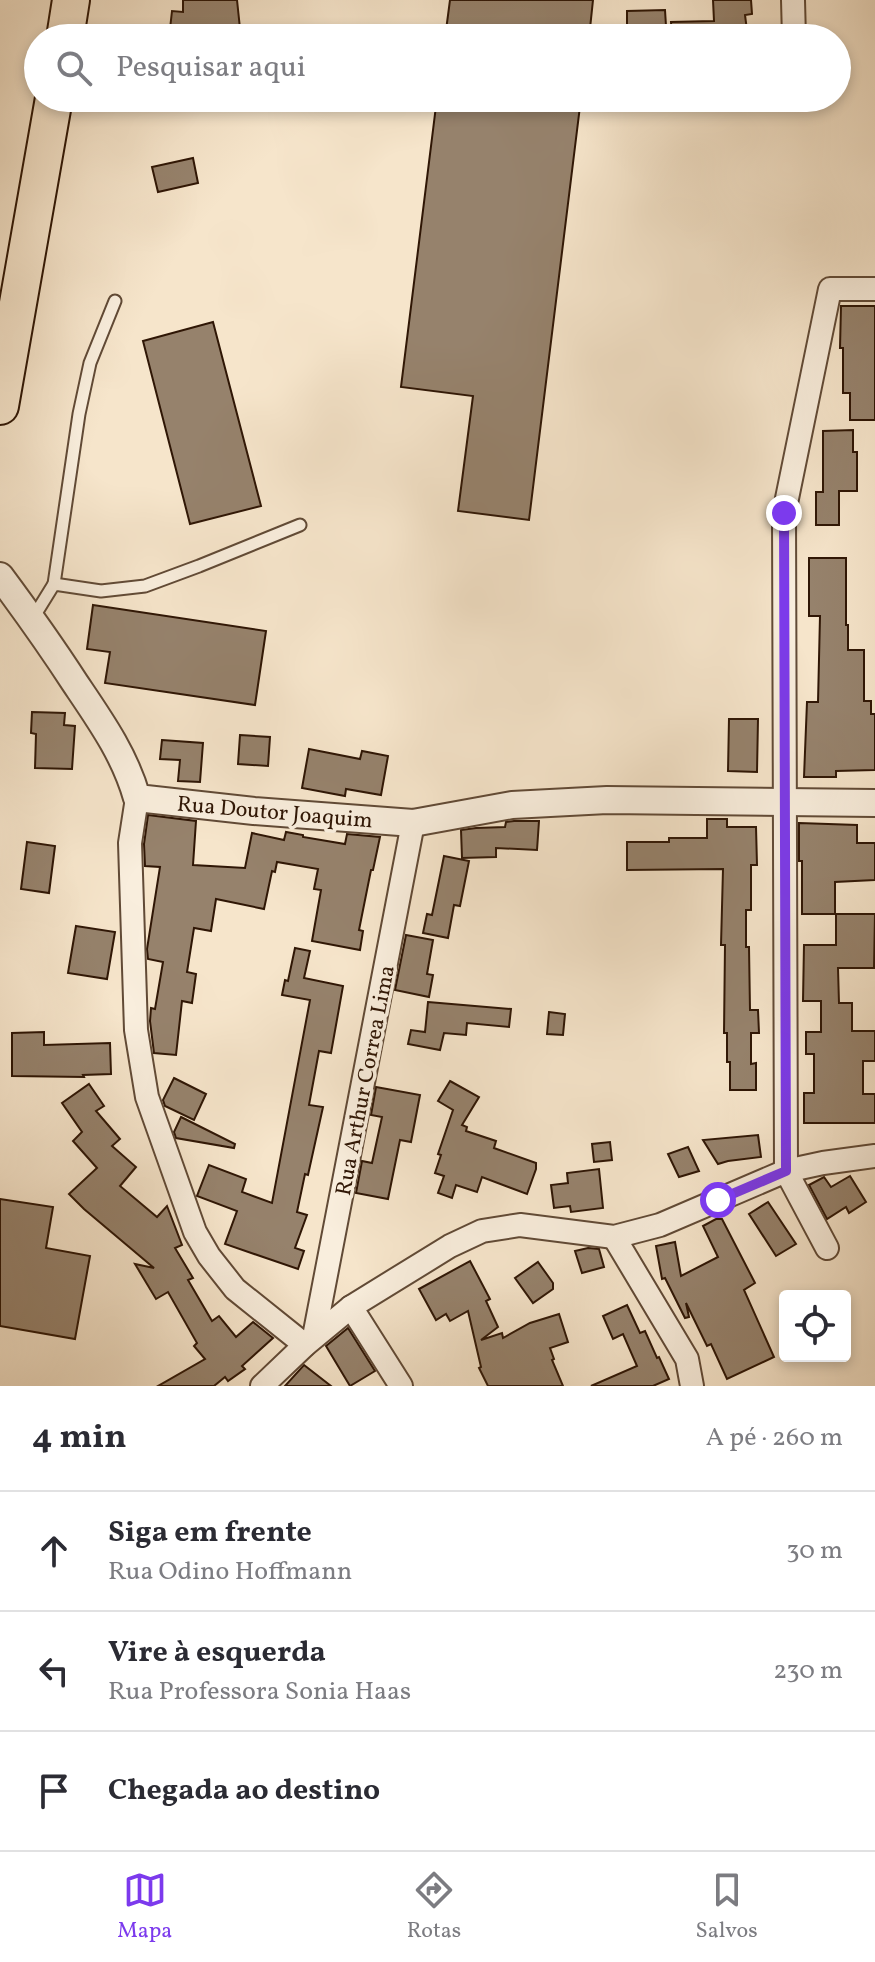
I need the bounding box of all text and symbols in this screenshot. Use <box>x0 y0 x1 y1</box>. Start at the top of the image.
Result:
search box <box>24 24 851 112</box>
icon: search <box>52 46 96 90</box>
text: Pesquisar aqui <box>116 47 306 89</box>
route end <box>766 495 802 531</box>
street label: Rua Doutor Joaquim <box>176 789 374 837</box>
street label: Rua Arthur Correa Lima <box>329 963 404 1198</box>
route start <box>700 1182 736 1218</box>
map controls <box>779 1290 851 1362</box>
button: locate <box>779 1290 851 1362</box>
text: 4 min <box>32 1415 127 1462</box>
text: A pé · 260 m <box>706 1420 843 1456</box>
text: Siga em frente <box>108 1512 312 1554</box>
icon: ahead <box>32 1529 76 1573</box>
text: 30 m <box>786 1533 843 1569</box>
text: Rua Odino Hoffmann <box>108 1554 352 1590</box>
text: Vire à esquerda <box>108 1632 326 1674</box>
icon: left <box>32 1649 76 1693</box>
text: 230 m <box>773 1653 843 1689</box>
text: Rua Professora Sonia Haas <box>108 1674 411 1710</box>
icon: arrive <box>32 1769 76 1813</box>
text: Chegada ao destino <box>108 1770 380 1812</box>
tab: Mapa <box>117 1868 172 1947</box>
tab: Rotas <box>407 1868 461 1947</box>
tab: Salvos <box>696 1868 758 1947</box>

